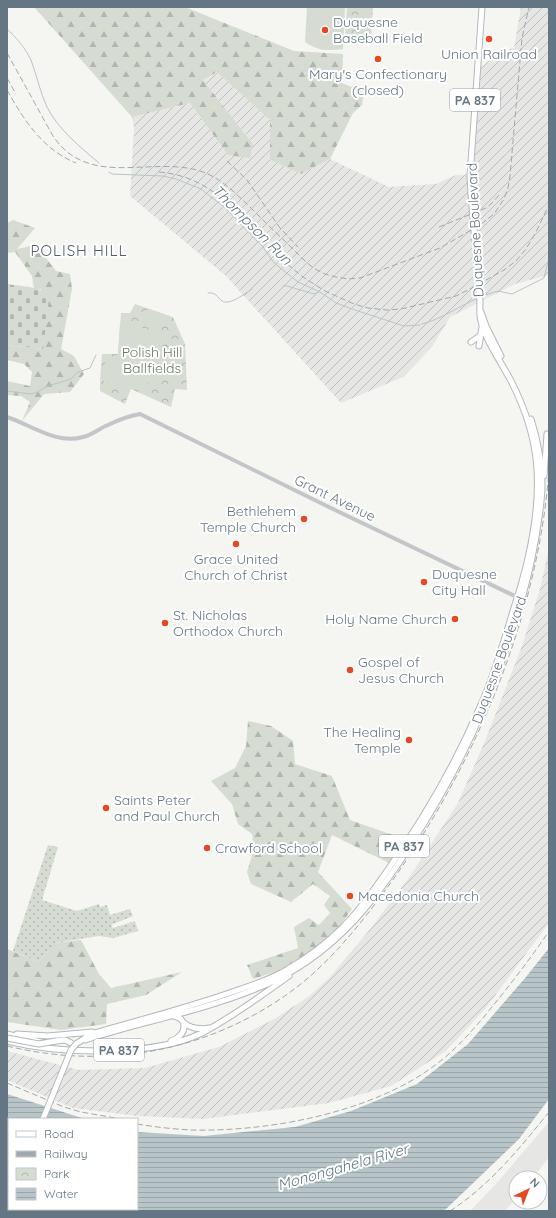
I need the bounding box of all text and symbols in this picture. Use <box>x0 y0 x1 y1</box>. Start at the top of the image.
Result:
place label: Duquesne Baseball Field <box>333 13 423 47</box>
marker: Duquesne Baseball Field <box>320 25 330 35</box>
marker: Union Railroad <box>484 34 494 44</box>
place label: Union Railroad <box>441 45 537 63</box>
marker: Mary's Confectionary (closed) <box>373 54 383 64</box>
place label: Mary's Confectionary (closed) <box>309 65 447 99</box>
road number: PA 837 <box>450 89 500 111</box>
street label: Duquesne Boulevard <box>462 162 488 298</box>
water label: Thompson Run <box>208 181 297 269</box>
district label: POLISH HILL <box>31 241 128 260</box>
park label: Polish Hill Ballfields <box>122 343 182 377</box>
street label: Grant Avenue <box>292 471 379 525</box>
place label: Bethlehem Temple Church <box>200 502 296 536</box>
marker: Bethlehem Temple Church <box>299 514 309 524</box>
marker: Grace United Church of Christ <box>231 539 241 549</box>
place label: Grace United Church of Christ <box>184 550 288 584</box>
place label: Duquesne City Hall <box>432 565 497 599</box>
marker: Duquesne City Hall <box>419 577 429 587</box>
street label: Duquesne Boulevard <box>468 594 530 726</box>
place label: St. Nicholas Orthodox Church <box>173 606 283 640</box>
place label: Holy Name Church <box>325 610 447 628</box>
marker: Holy Name Church <box>450 614 460 624</box>
marker: St. Nicholas Orthodox Church <box>160 618 170 628</box>
place label: Gospel of Jesus Church <box>358 653 444 687</box>
marker: Gospel of Jesus Church <box>345 665 355 675</box>
place label: The Healing Temple <box>323 723 401 757</box>
marker: The Healing Temple <box>404 735 414 745</box>
place label: Saints Peter and Paul Church <box>114 791 220 825</box>
marker: Saints Peter and Paul Church <box>101 803 111 813</box>
road number: PA 837 <box>379 835 429 857</box>
place label: Crawford School <box>215 839 322 857</box>
marker: Crawford School <box>202 843 212 853</box>
place label: Macedonia Church <box>358 887 479 905</box>
marker: Macedonia Church <box>345 891 355 901</box>
road number: PA 837 <box>94 1039 144 1061</box>
legend <box>8 1118 138 1210</box>
text: Road <box>44 1126 74 1141</box>
water label: Monongahela River <box>275 1138 413 1194</box>
text: Railway <box>44 1146 88 1161</box>
text: Park <box>44 1166 69 1181</box>
north arrow <box>508 1170 548 1210</box>
text: N <box>527 1175 543 1191</box>
text: Water <box>44 1186 79 1201</box>

